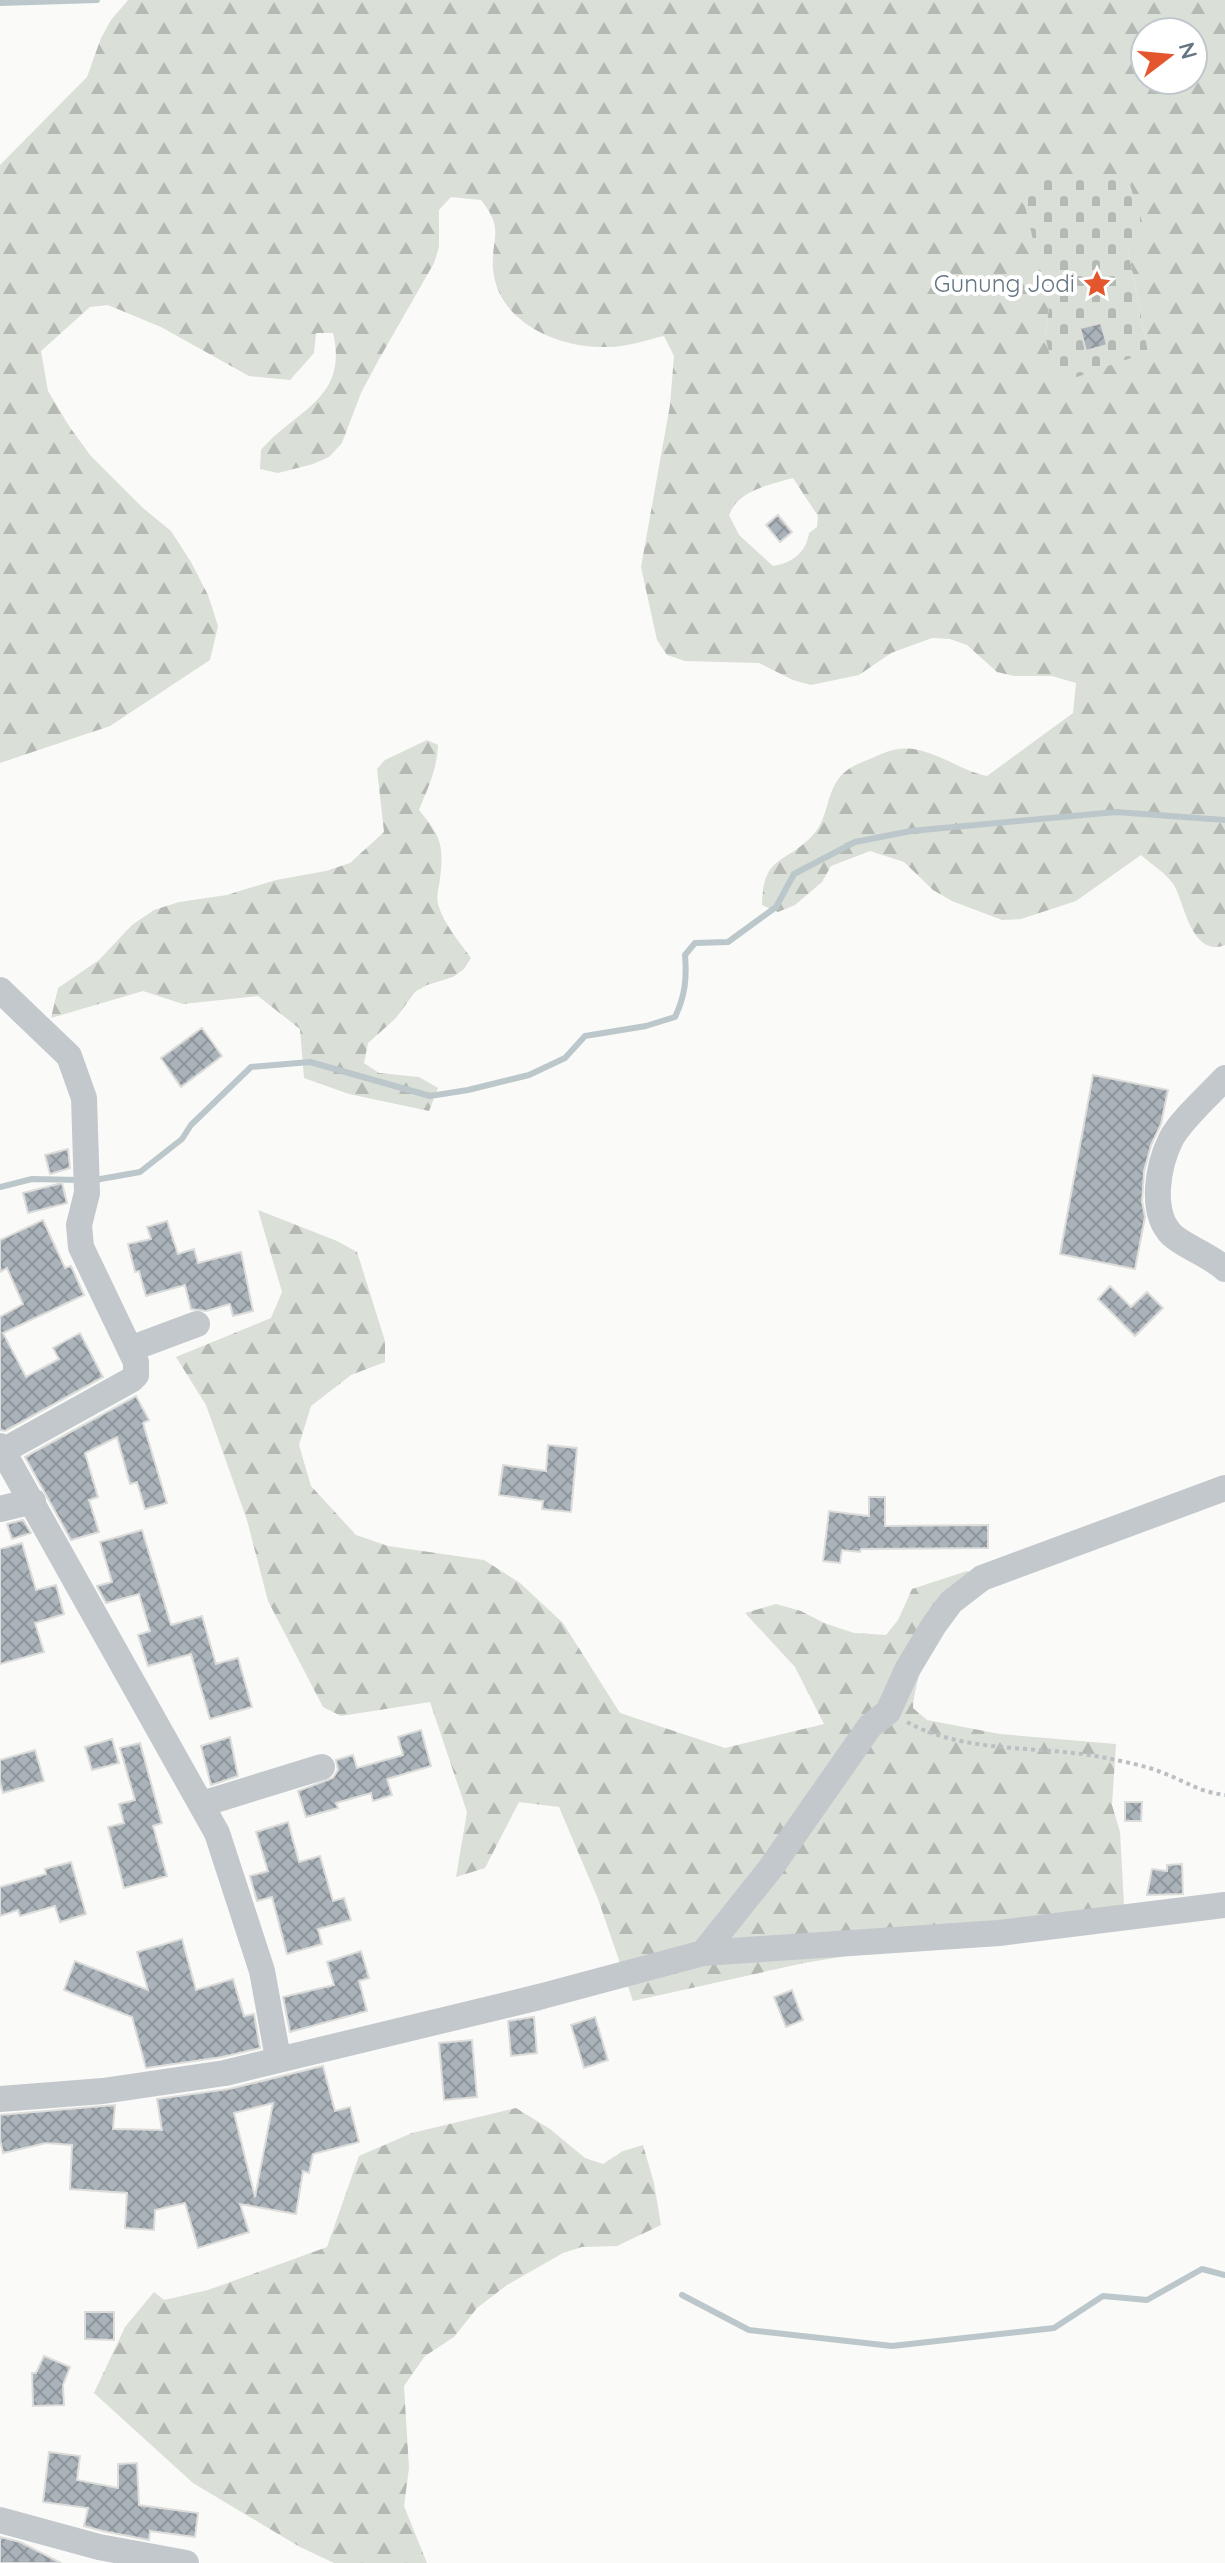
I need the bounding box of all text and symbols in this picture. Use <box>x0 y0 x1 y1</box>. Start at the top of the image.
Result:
north arrow <box>1129 16 1209 96</box>
text: N <box>1173 39 1204 62</box>
place label: Gunung Jodi <box>934 268 1075 298</box>
place icon: Gunung Jodi <box>1082 269 1112 299</box>

